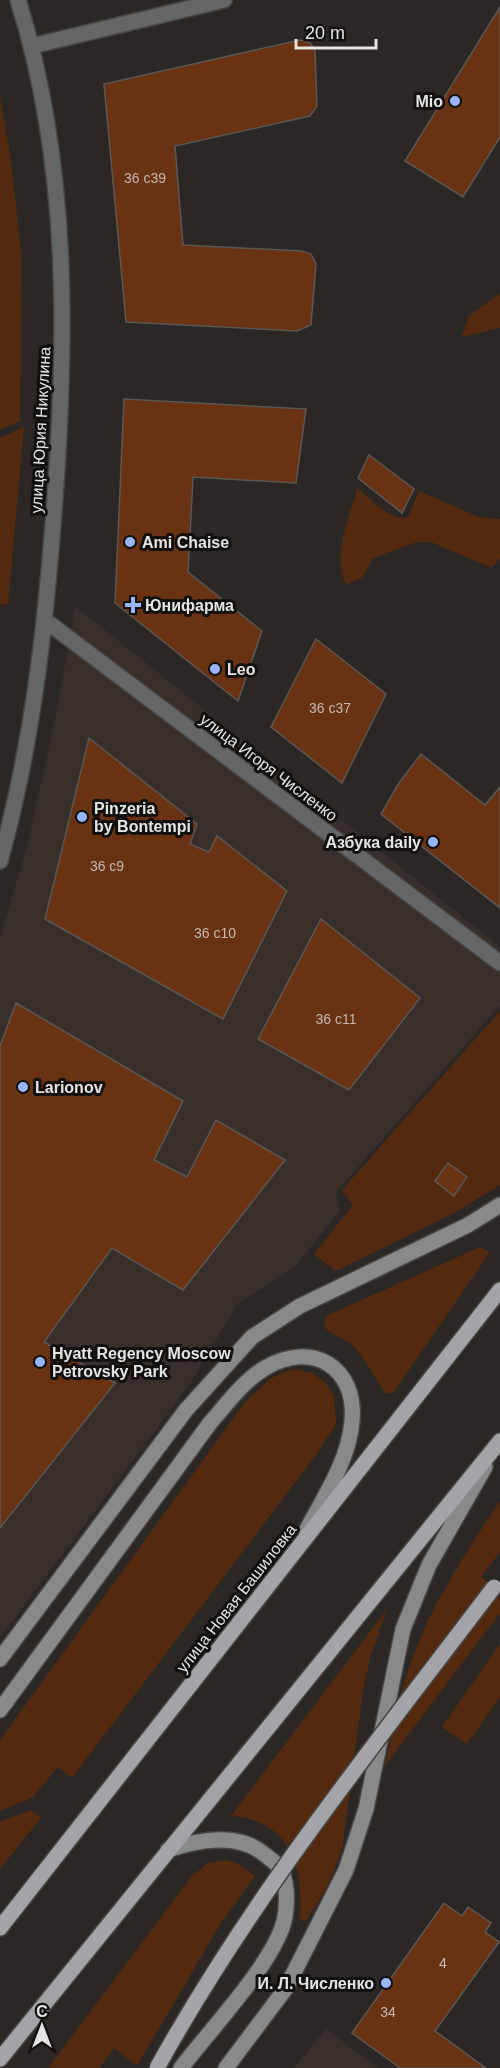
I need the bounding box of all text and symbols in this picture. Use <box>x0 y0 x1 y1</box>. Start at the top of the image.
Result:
scale bar <box>296 12 376 50</box>
text: 20 m <box>305 23 345 43</box>
place label: Mio <box>415 93 443 110</box>
marker: Mio <box>448 94 462 108</box>
house number: 36 с39 <box>124 170 166 186</box>
street label: улица Юрия Никулина <box>28 346 53 514</box>
place label: Ami Chaise <box>142 534 229 551</box>
marker: Ami Chaise <box>123 535 137 549</box>
place label: Юнифарма <box>145 597 234 614</box>
marker: Юнифарма <box>126 598 140 612</box>
place label: Leo <box>227 661 256 678</box>
marker: Leo <box>208 662 222 676</box>
house number: 36 с37 <box>309 700 351 716</box>
street label: улица Игоря Численко <box>197 710 341 824</box>
place label: Pinzeria by Bontempi <box>94 800 191 835</box>
marker: Pinzeria by Bontempi <box>75 810 89 824</box>
place label: Азбука daily <box>326 834 421 851</box>
marker: Азбука daily <box>426 835 440 849</box>
house number: 36 с9 <box>90 858 124 874</box>
house number: 36 с10 <box>194 925 236 941</box>
house number: 36 с11 <box>316 1011 357 1027</box>
place label: Larionov <box>35 1079 103 1096</box>
marker: Larionov <box>16 1080 30 1094</box>
place label: Hyatt Regency Moscow Petrovsky Park <box>52 1345 231 1380</box>
marker: Hyatt Regency Moscow Petrovsky Park <box>33 1355 47 1369</box>
street label: улица Новая Башиловка <box>173 1521 300 1676</box>
house number: 4 <box>439 1955 447 1971</box>
place label: И. Л. Численко <box>257 1975 374 1992</box>
marker: И. Л. Численко <box>379 1976 393 1990</box>
north arrow <box>12 1996 72 2056</box>
text: С <box>36 2003 48 2020</box>
house number: 34 <box>380 2004 396 2020</box>

